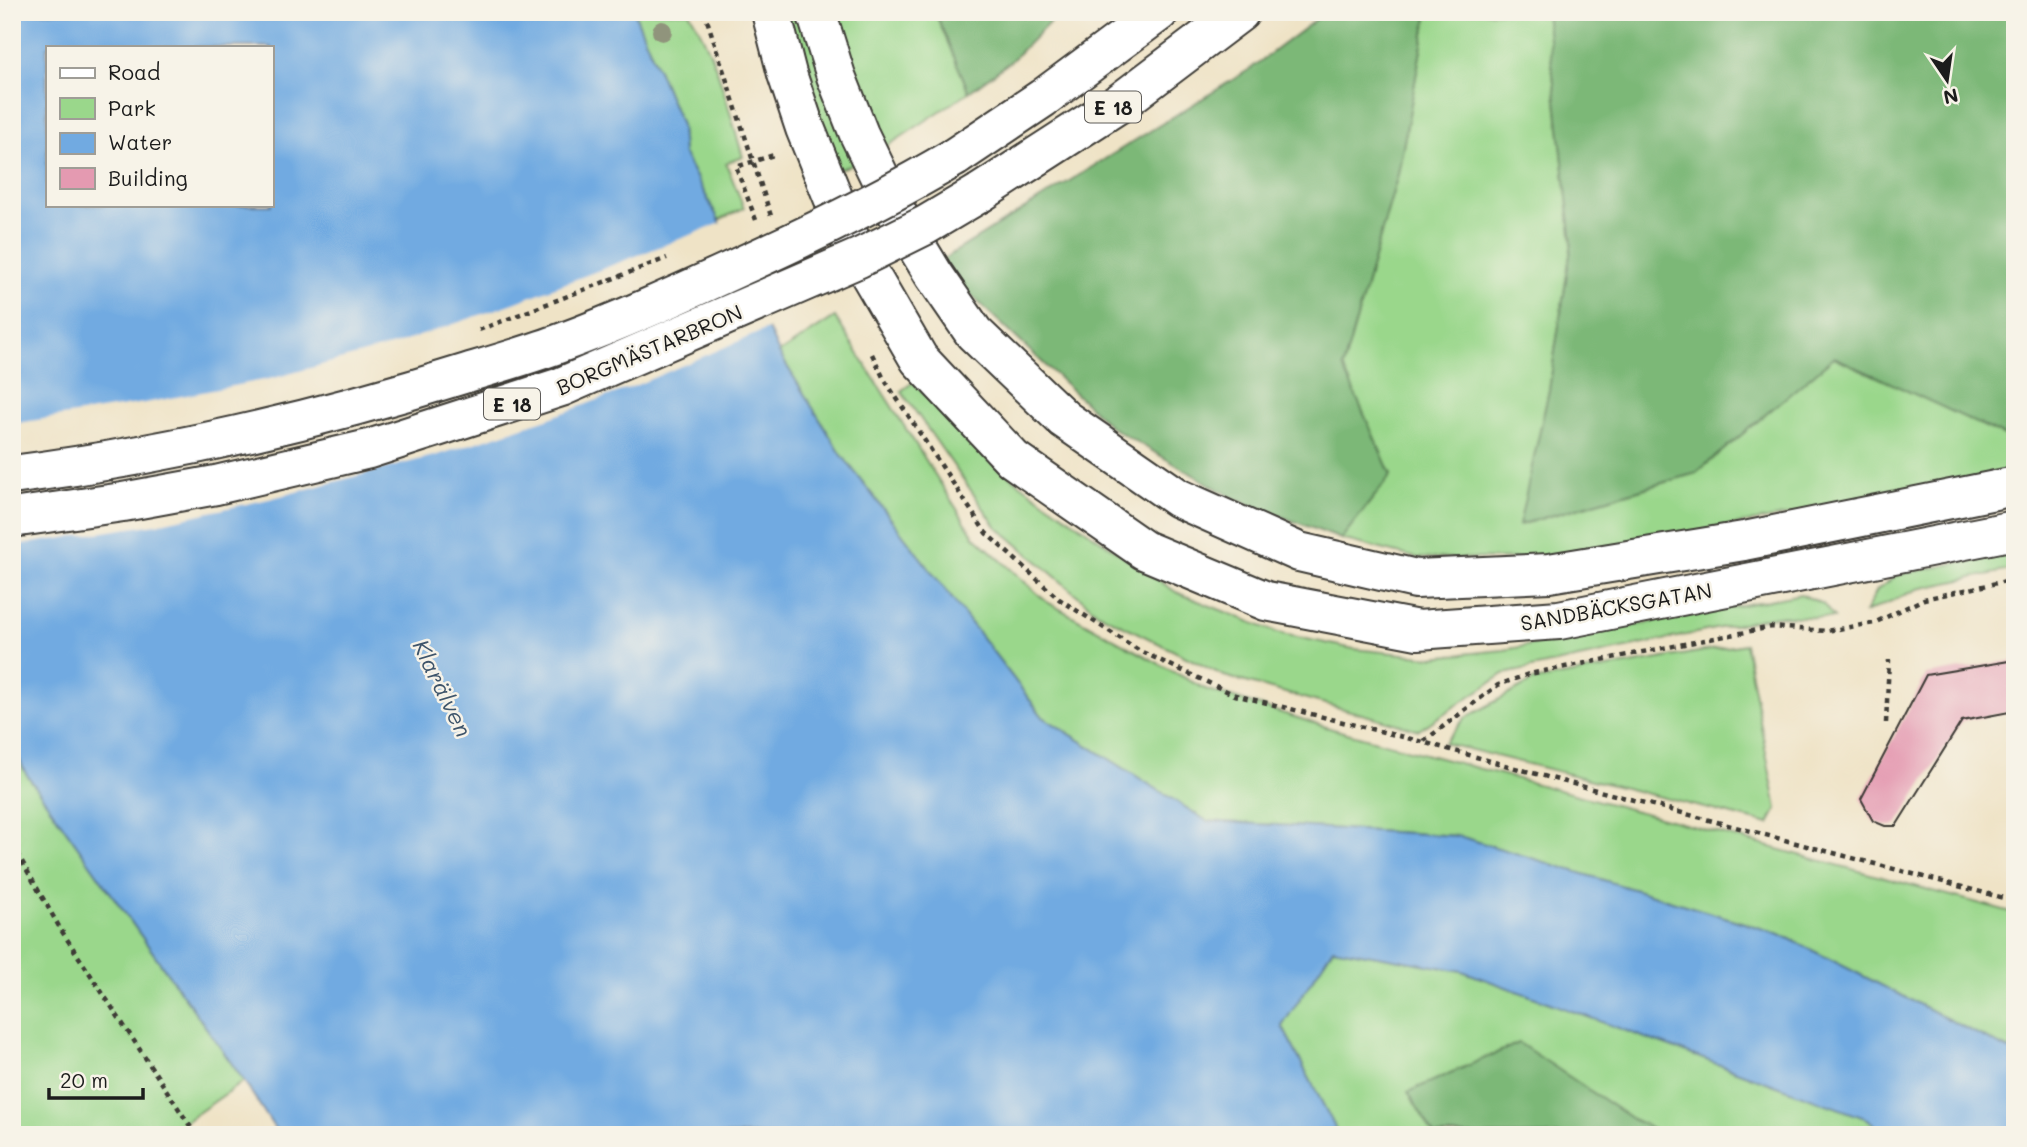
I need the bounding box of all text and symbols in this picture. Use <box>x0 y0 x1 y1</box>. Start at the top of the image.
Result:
legend <box>46 46 273 206</box>
north arrow <box>1912 46 1982 116</box>
text: Road <box>108 58 160 85</box>
text: N <box>1941 83 1961 111</box>
road number: E 18 <box>1085 92 1141 122</box>
text: Park <box>108 94 156 121</box>
text: Water <box>108 128 172 155</box>
text: Building <box>108 164 188 191</box>
street label: BORGMÄSTARBRON <box>552 298 746 400</box>
road number: E 18 <box>484 388 540 420</box>
street label: SANDBÄCKSGATAN <box>1518 576 1714 636</box>
water label: Klarälven <box>407 634 479 742</box>
scale bar <box>49 1056 144 1100</box>
text: 20 m <box>60 1066 108 1093</box>

